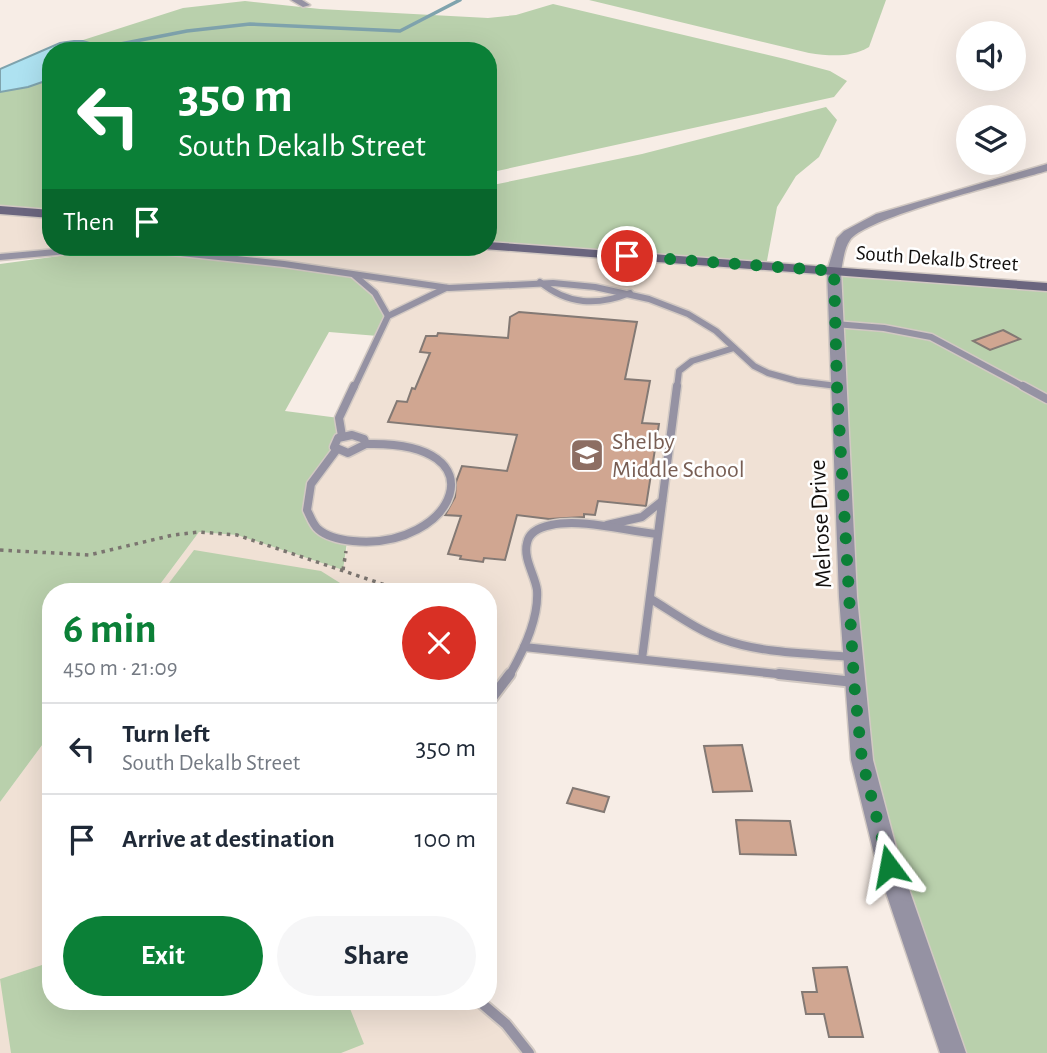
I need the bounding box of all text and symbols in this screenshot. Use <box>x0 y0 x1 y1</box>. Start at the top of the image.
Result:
map controls <box>956 21 1026 175</box>
button: sound <box>956 21 1026 91</box>
icon: left <box>63 70 154 161</box>
text: 350 m <box>178 72 293 121</box>
button: layers <box>956 105 1026 175</box>
text: South Dekalb Street <box>178 130 426 162</box>
icon: arrive <box>128 203 166 241</box>
text: Then <box>63 209 114 235</box>
pin <box>597 226 657 286</box>
icon: arrive <box>608 237 646 275</box>
street label: South Dekalb Street <box>855 242 1019 275</box>
place label: Shelby Middle School <box>612 430 745 482</box>
school or university icon: Shelby Middle School <box>568 436 606 474</box>
street label: Melrose Drive <box>806 459 836 589</box>
button: close <box>402 606 476 680</box>
text: 6 min <box>63 608 157 650</box>
text: 450 m · 21:09 <box>63 657 177 680</box>
text: Turn left <box>122 721 210 747</box>
icon: left <box>63 730 101 768</box>
text: 350 m <box>416 735 476 761</box>
text: South Dekalb Street <box>122 752 300 775</box>
icon: arrive <box>63 821 101 859</box>
text: Arrive at destination <box>122 826 335 852</box>
text: 100 m <box>415 826 476 852</box>
position arrow <box>852 829 926 903</box>
button: Exit <box>63 916 263 996</box>
button: Share <box>277 916 476 996</box>

